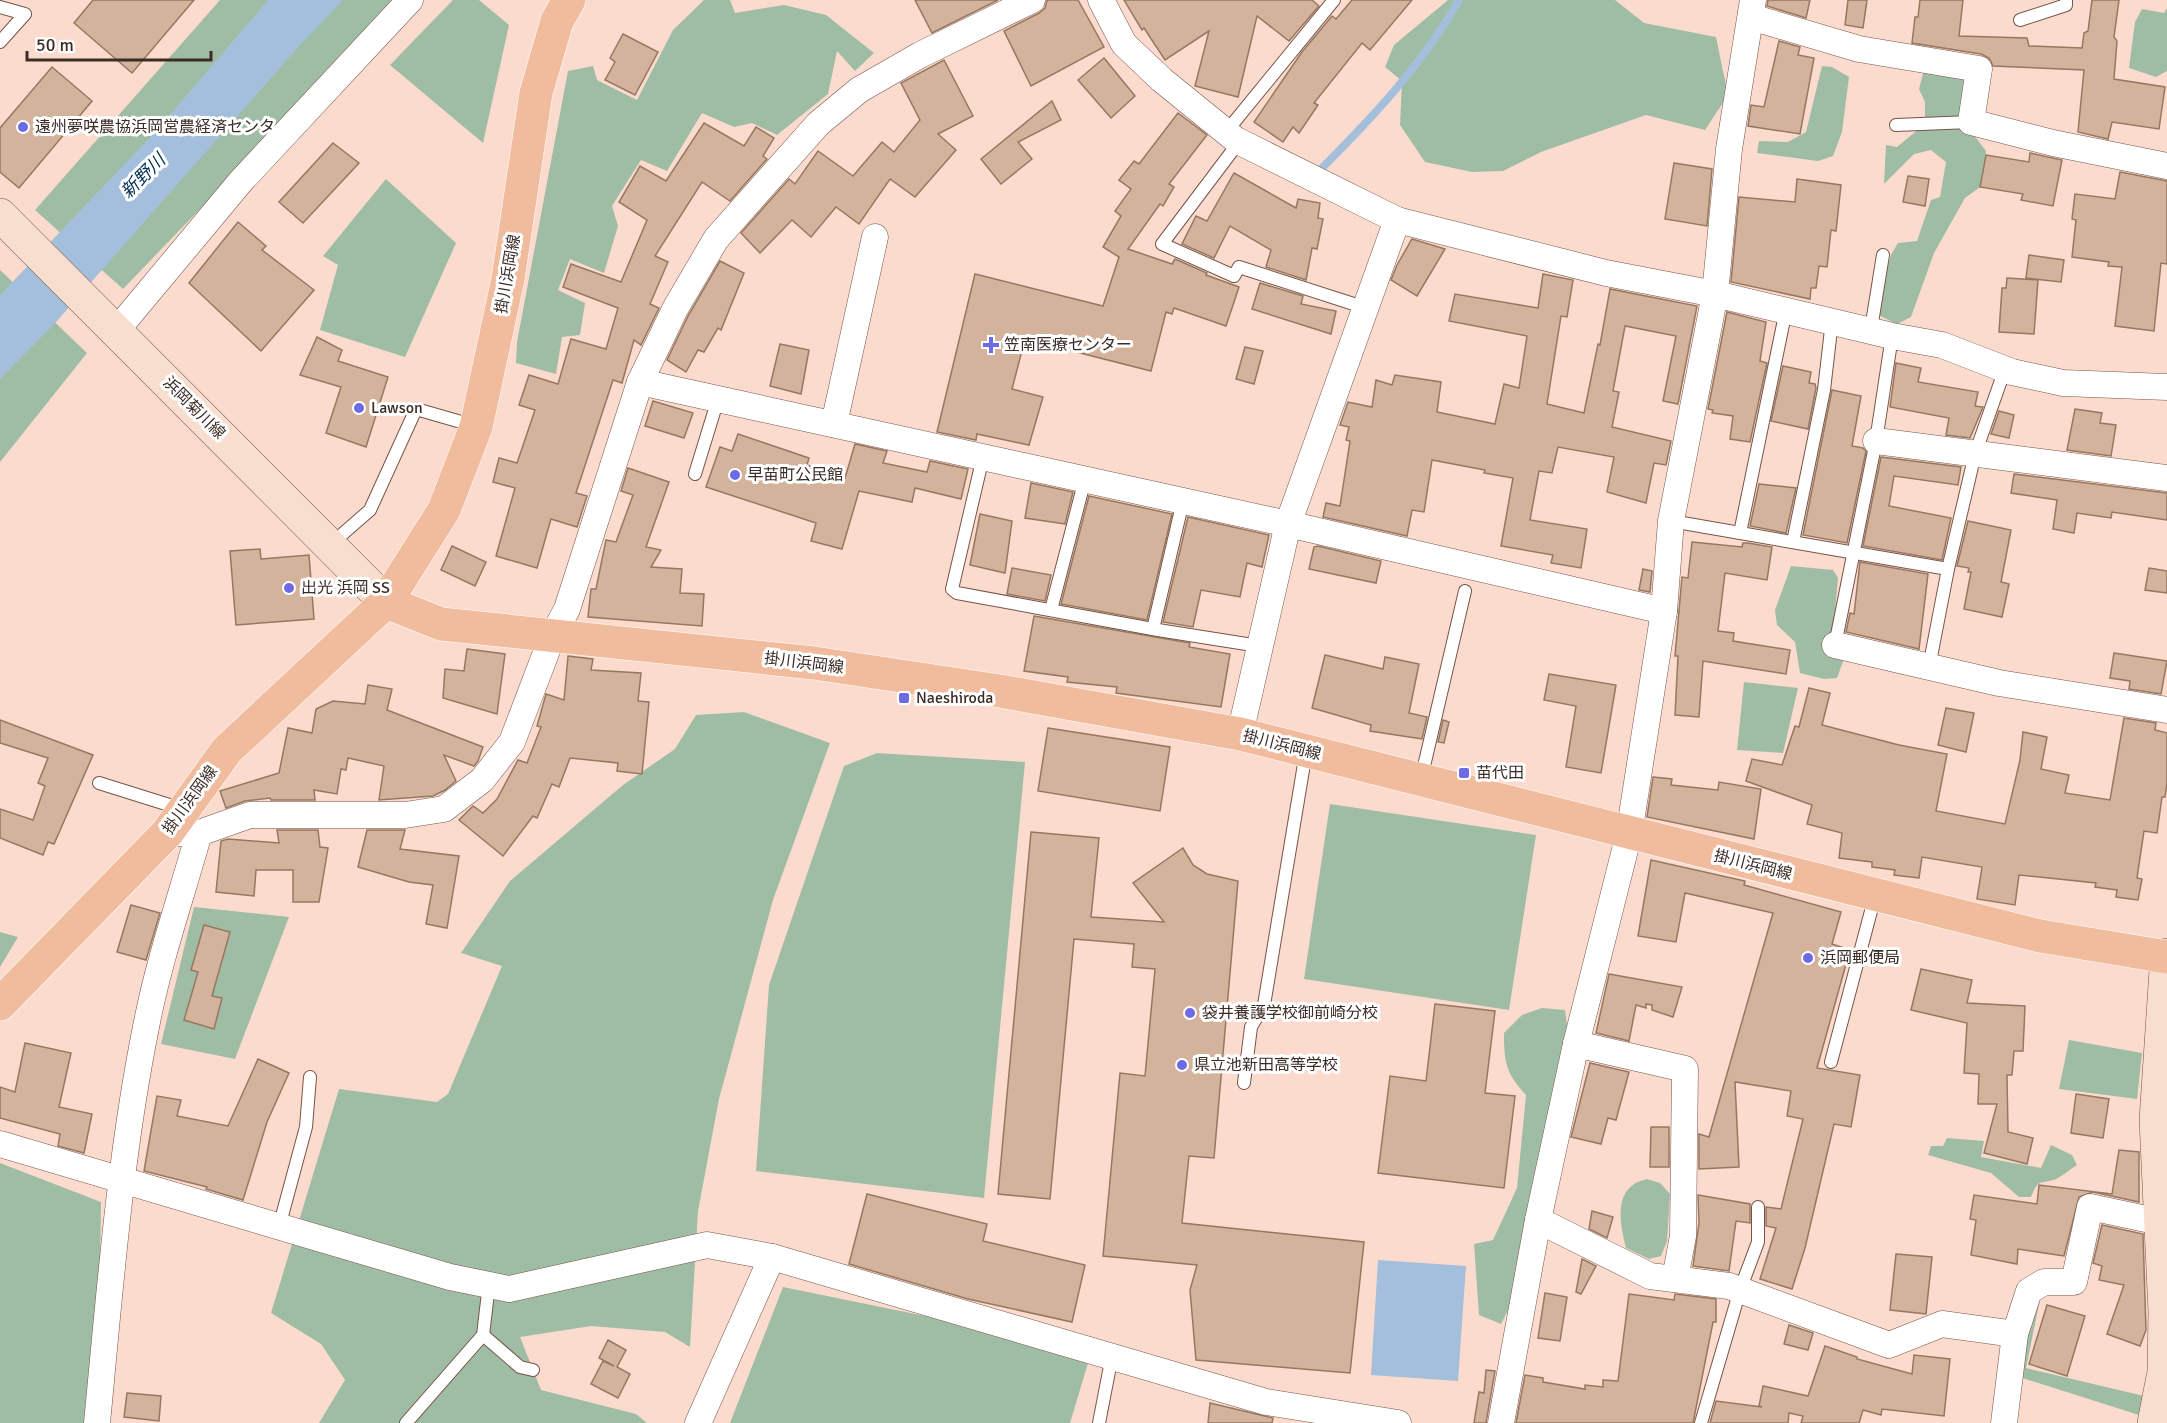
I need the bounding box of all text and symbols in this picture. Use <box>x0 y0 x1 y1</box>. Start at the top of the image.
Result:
scale bar <box>27 24 212 62</box>
text: 50 m <box>36 34 74 56</box>
place label: 遠州夢咲農協浜岡営農経済センタ <box>35 117 275 137</box>
marker: 遠州夢咲農協浜岡営農経済センタ <box>16 120 30 134</box>
water label: 新野川 <box>116 148 171 203</box>
street label: 掛川浜岡線 <box>491 233 525 315</box>
place label: 笠南医療センター <box>1004 335 1132 355</box>
marker: 笠南医療センター <box>982 336 1000 354</box>
street label: 浜岡菊川線 <box>159 373 229 443</box>
place label: Lawson <box>371 398 423 418</box>
marker: Lawson <box>352 401 366 415</box>
place label: 早苗町公民館 <box>747 465 843 485</box>
marker: 早苗町公民館 <box>728 468 742 482</box>
place label: 出光 浜岡 SS <box>301 578 390 598</box>
marker: 出光 浜岡 SS <box>282 581 296 595</box>
street label: 掛川浜岡線 <box>763 648 845 678</box>
place label: Naeshiroda <box>916 688 993 708</box>
marker: Naeshiroda <box>897 691 911 705</box>
street label: 掛川浜岡線 <box>1241 726 1323 764</box>
street label: 掛川浜岡線 <box>158 762 222 838</box>
place label: 苗代田 <box>1476 763 1524 783</box>
marker: 苗代田 <box>1457 766 1471 780</box>
street label: 掛川浜岡線 <box>1712 846 1794 884</box>
place label: 浜岡郵便局 <box>1820 948 1900 968</box>
marker: 浜岡郵便局 <box>1801 951 1815 965</box>
place label: 袋井養護学校御前崎分校 <box>1202 1003 1378 1023</box>
marker: 袋井養護学校御前崎分校 <box>1183 1006 1197 1020</box>
place label: 県立池新田高等学校 <box>1194 1055 1338 1075</box>
marker: 県立池新田高等学校 <box>1175 1058 1189 1072</box>

